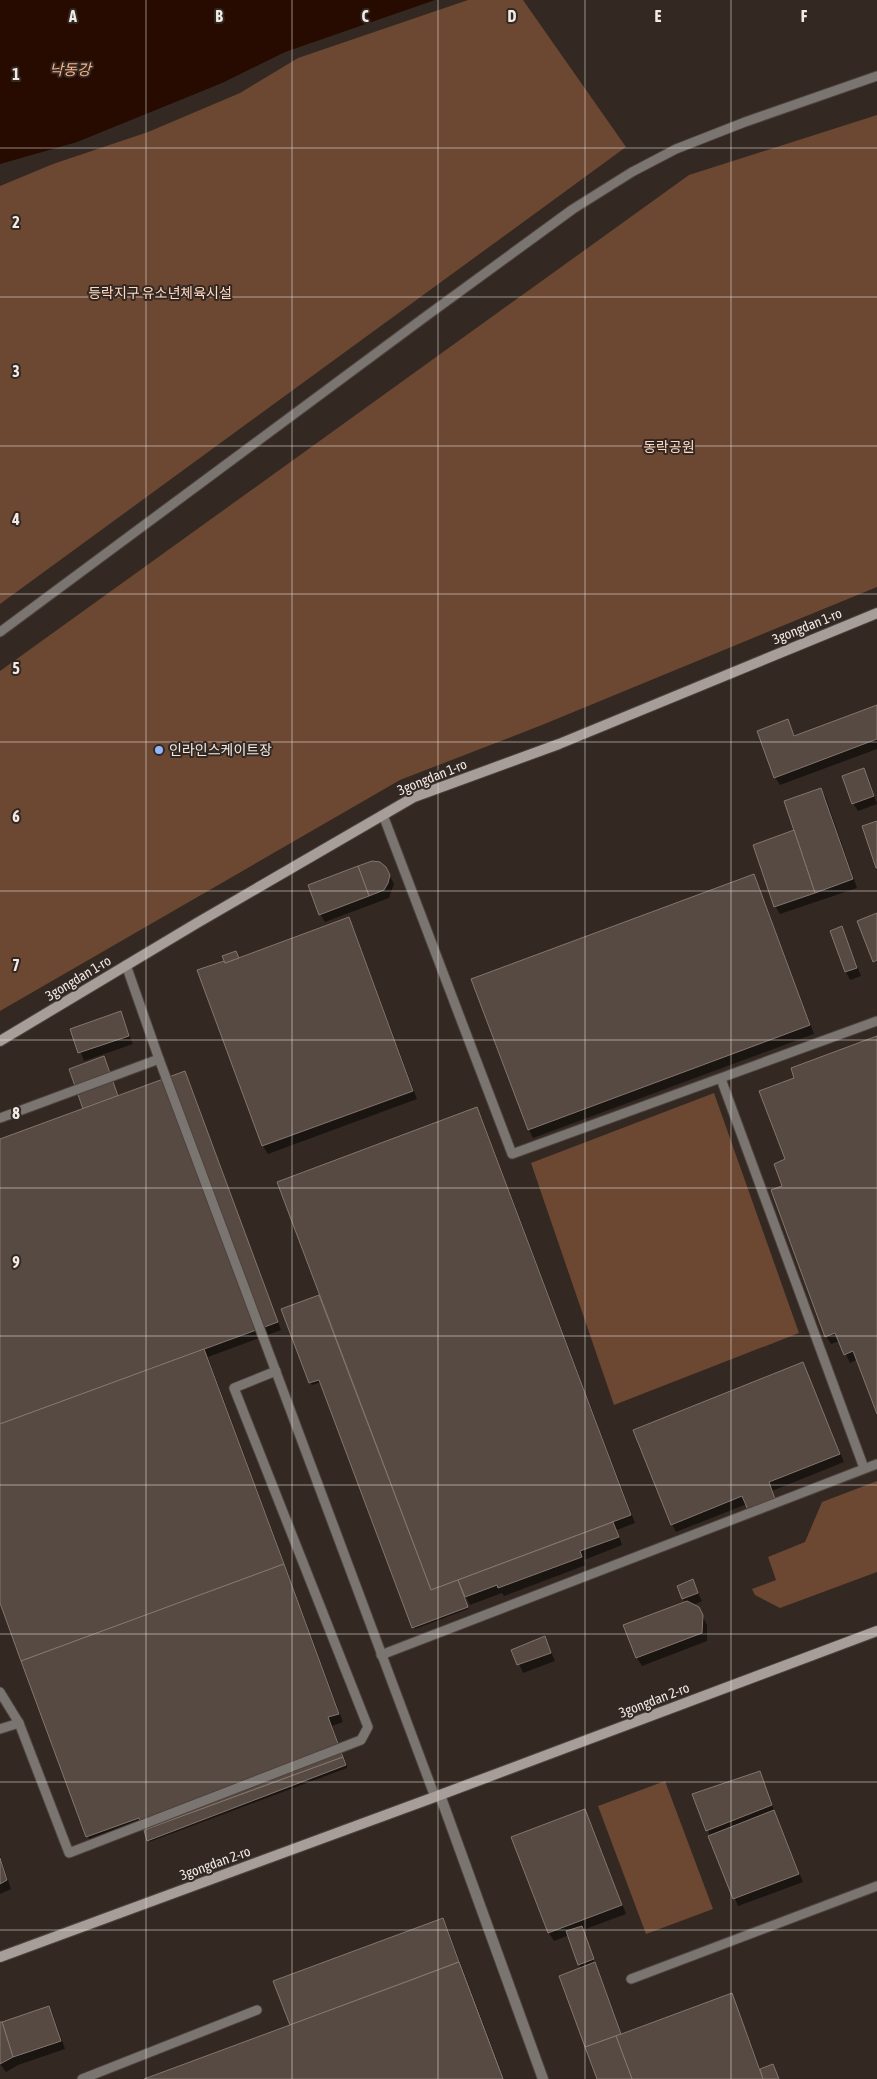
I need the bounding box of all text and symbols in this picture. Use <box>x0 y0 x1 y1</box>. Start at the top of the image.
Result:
text: A <box>68 7 77 25</box>
text: B <box>215 7 223 25</box>
text: C <box>361 7 369 25</box>
text: D <box>508 7 517 25</box>
text: E <box>655 7 662 25</box>
text: F <box>801 7 808 25</box>
water label: 낙동강 <box>49 61 93 78</box>
text: 1 <box>12 65 20 83</box>
text: 2 <box>12 213 20 231</box>
park label: 등락지구 유소년체육시설 <box>88 285 232 301</box>
text: 3 <box>12 362 20 380</box>
park label: 동락공원 <box>643 439 695 455</box>
text: 4 <box>11 510 20 528</box>
street label: 3gongdan 1-ro <box>770 605 844 647</box>
text: 5 <box>12 659 20 677</box>
place label: 인라인스케이트장 <box>169 742 272 758</box>
marker: 인라인스케이트장 <box>153 744 165 756</box>
street label: 3gongdan 1-ro <box>395 756 469 798</box>
text: 6 <box>12 807 20 825</box>
street label: 3gongdan 1-ro <box>42 952 114 1004</box>
text: 7 <box>12 956 20 974</box>
text: 8 <box>12 1104 20 1122</box>
text: 9 <box>12 1253 20 1271</box>
street label: 3gongdan 2-ro <box>617 1679 691 1721</box>
street label: 3gongdan 2-ro <box>177 1843 253 1883</box>

